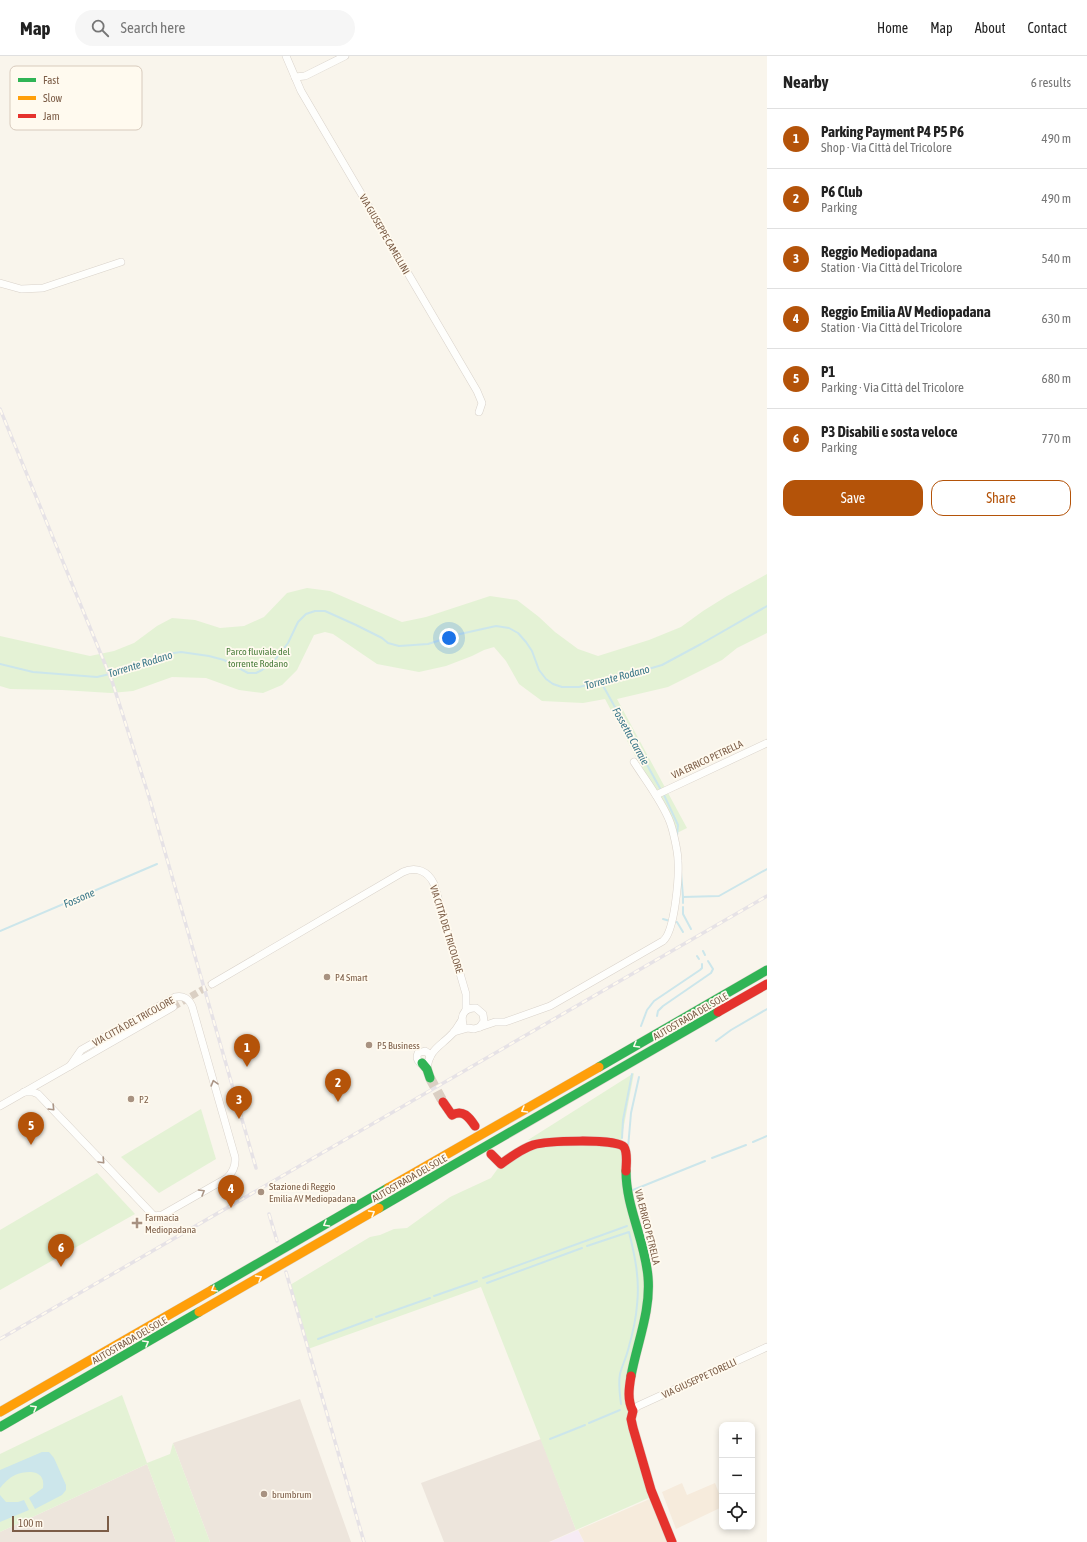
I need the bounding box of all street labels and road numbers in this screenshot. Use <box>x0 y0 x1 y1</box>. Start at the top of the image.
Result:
street label: VIA GIUSEPPE CAMELLINI <box>357 192 412 276</box>
street label: VIA ERRICO PETRELLA <box>670 738 745 781</box>
street label: VIA CITTÀ DEL TRICOLORE <box>428 884 465 975</box>
street label: AUTOSTRADA DEL SOLE <box>651 990 730 1042</box>
street label: VIA CITTÀ DEL TRICOLORE <box>91 994 177 1048</box>
street label: AUTOSTRADA DEL SOLE <box>370 1152 449 1204</box>
street label: VIA ERRICO PETRELLA <box>633 1188 662 1266</box>
street label: AUTOSTRADA DEL SOLE <box>90 1314 169 1366</box>
street label: VIA GIUSEPPE TORELLI <box>660 1356 738 1401</box>

